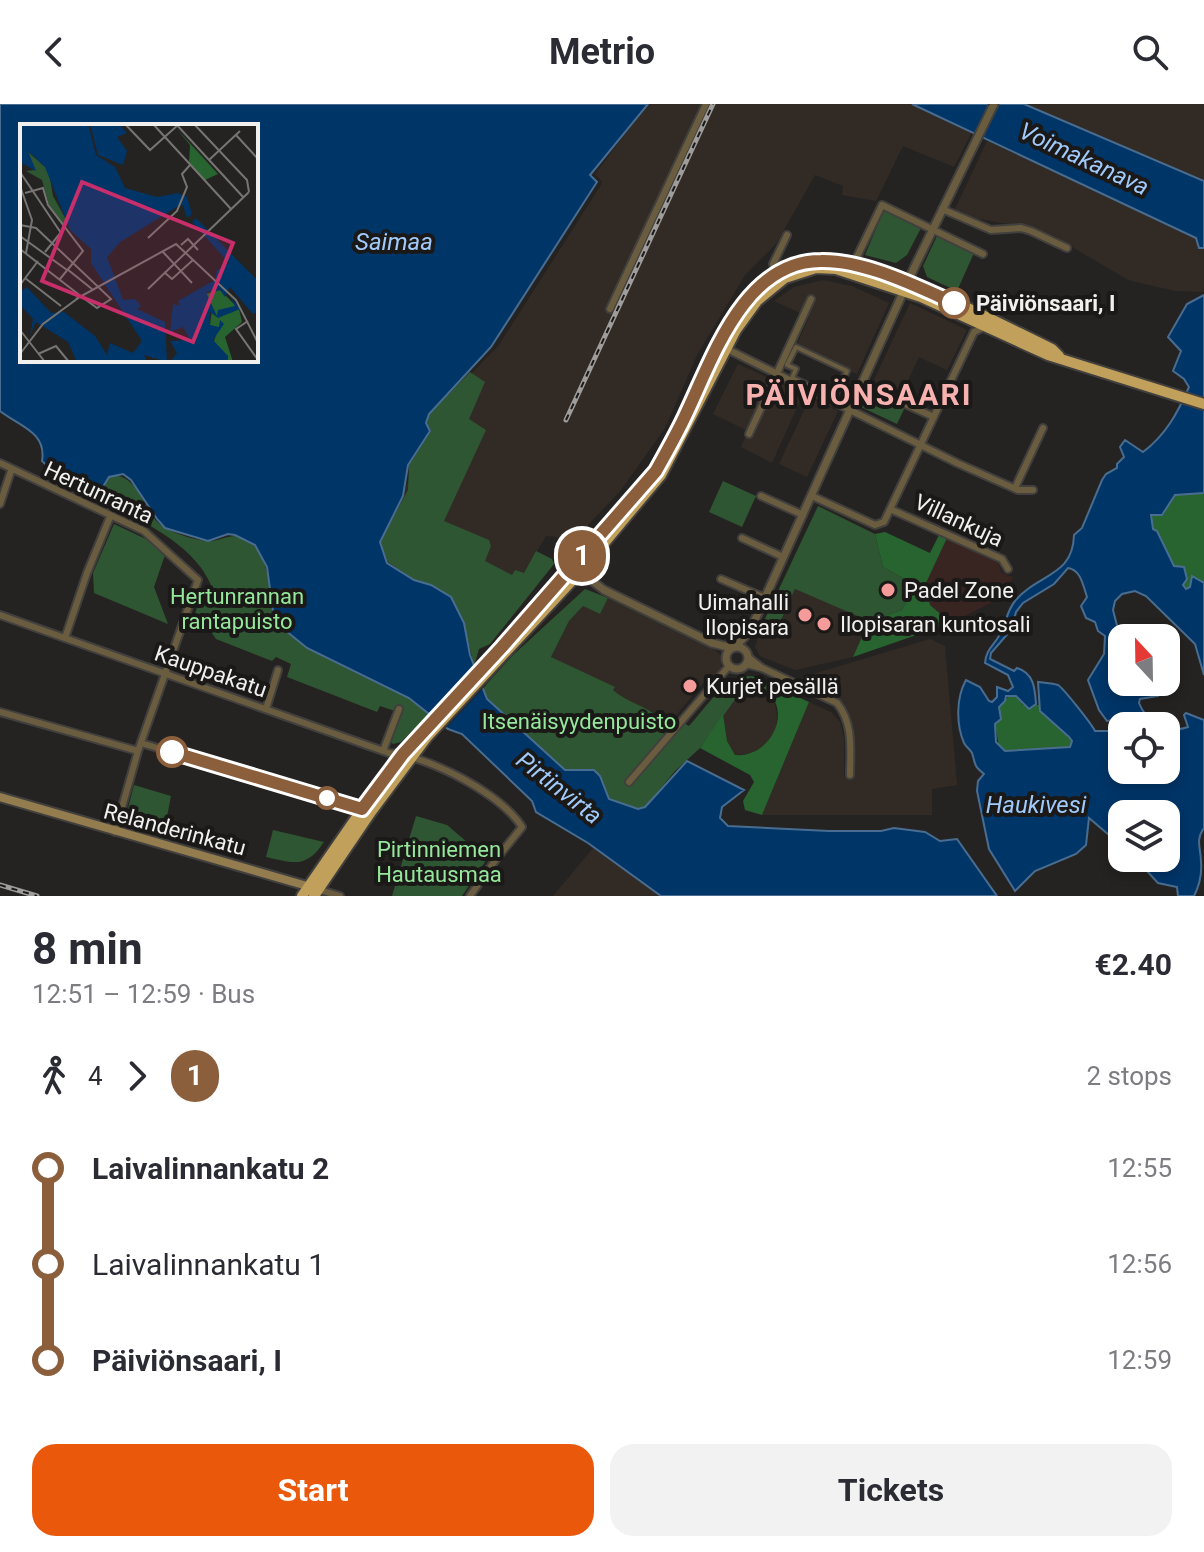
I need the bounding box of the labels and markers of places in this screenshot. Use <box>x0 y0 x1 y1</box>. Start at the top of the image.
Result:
marker: Päiviönsaari, I <box>939 288 969 318</box>
place label: Päiviönsaari, I <box>976 291 1115 316</box>
place label: Padel Zone <box>904 578 1014 603</box>
marker: Padel Zone <box>879 581 897 599</box>
place label: Uimahalli Ilopisara <box>698 590 789 640</box>
marker: Uimahalli Ilopisara <box>796 606 814 624</box>
place label: Ilopisaran kuntosali <box>840 612 1030 637</box>
marker: Ilopisaran kuntosali <box>815 615 833 633</box>
place label: Kurjet pesällä <box>706 674 839 699</box>
marker: Kurjet pesällä <box>681 677 699 695</box>
unlabelled marker <box>157 737 187 767</box>
unlabelled marker <box>316 787 338 809</box>

